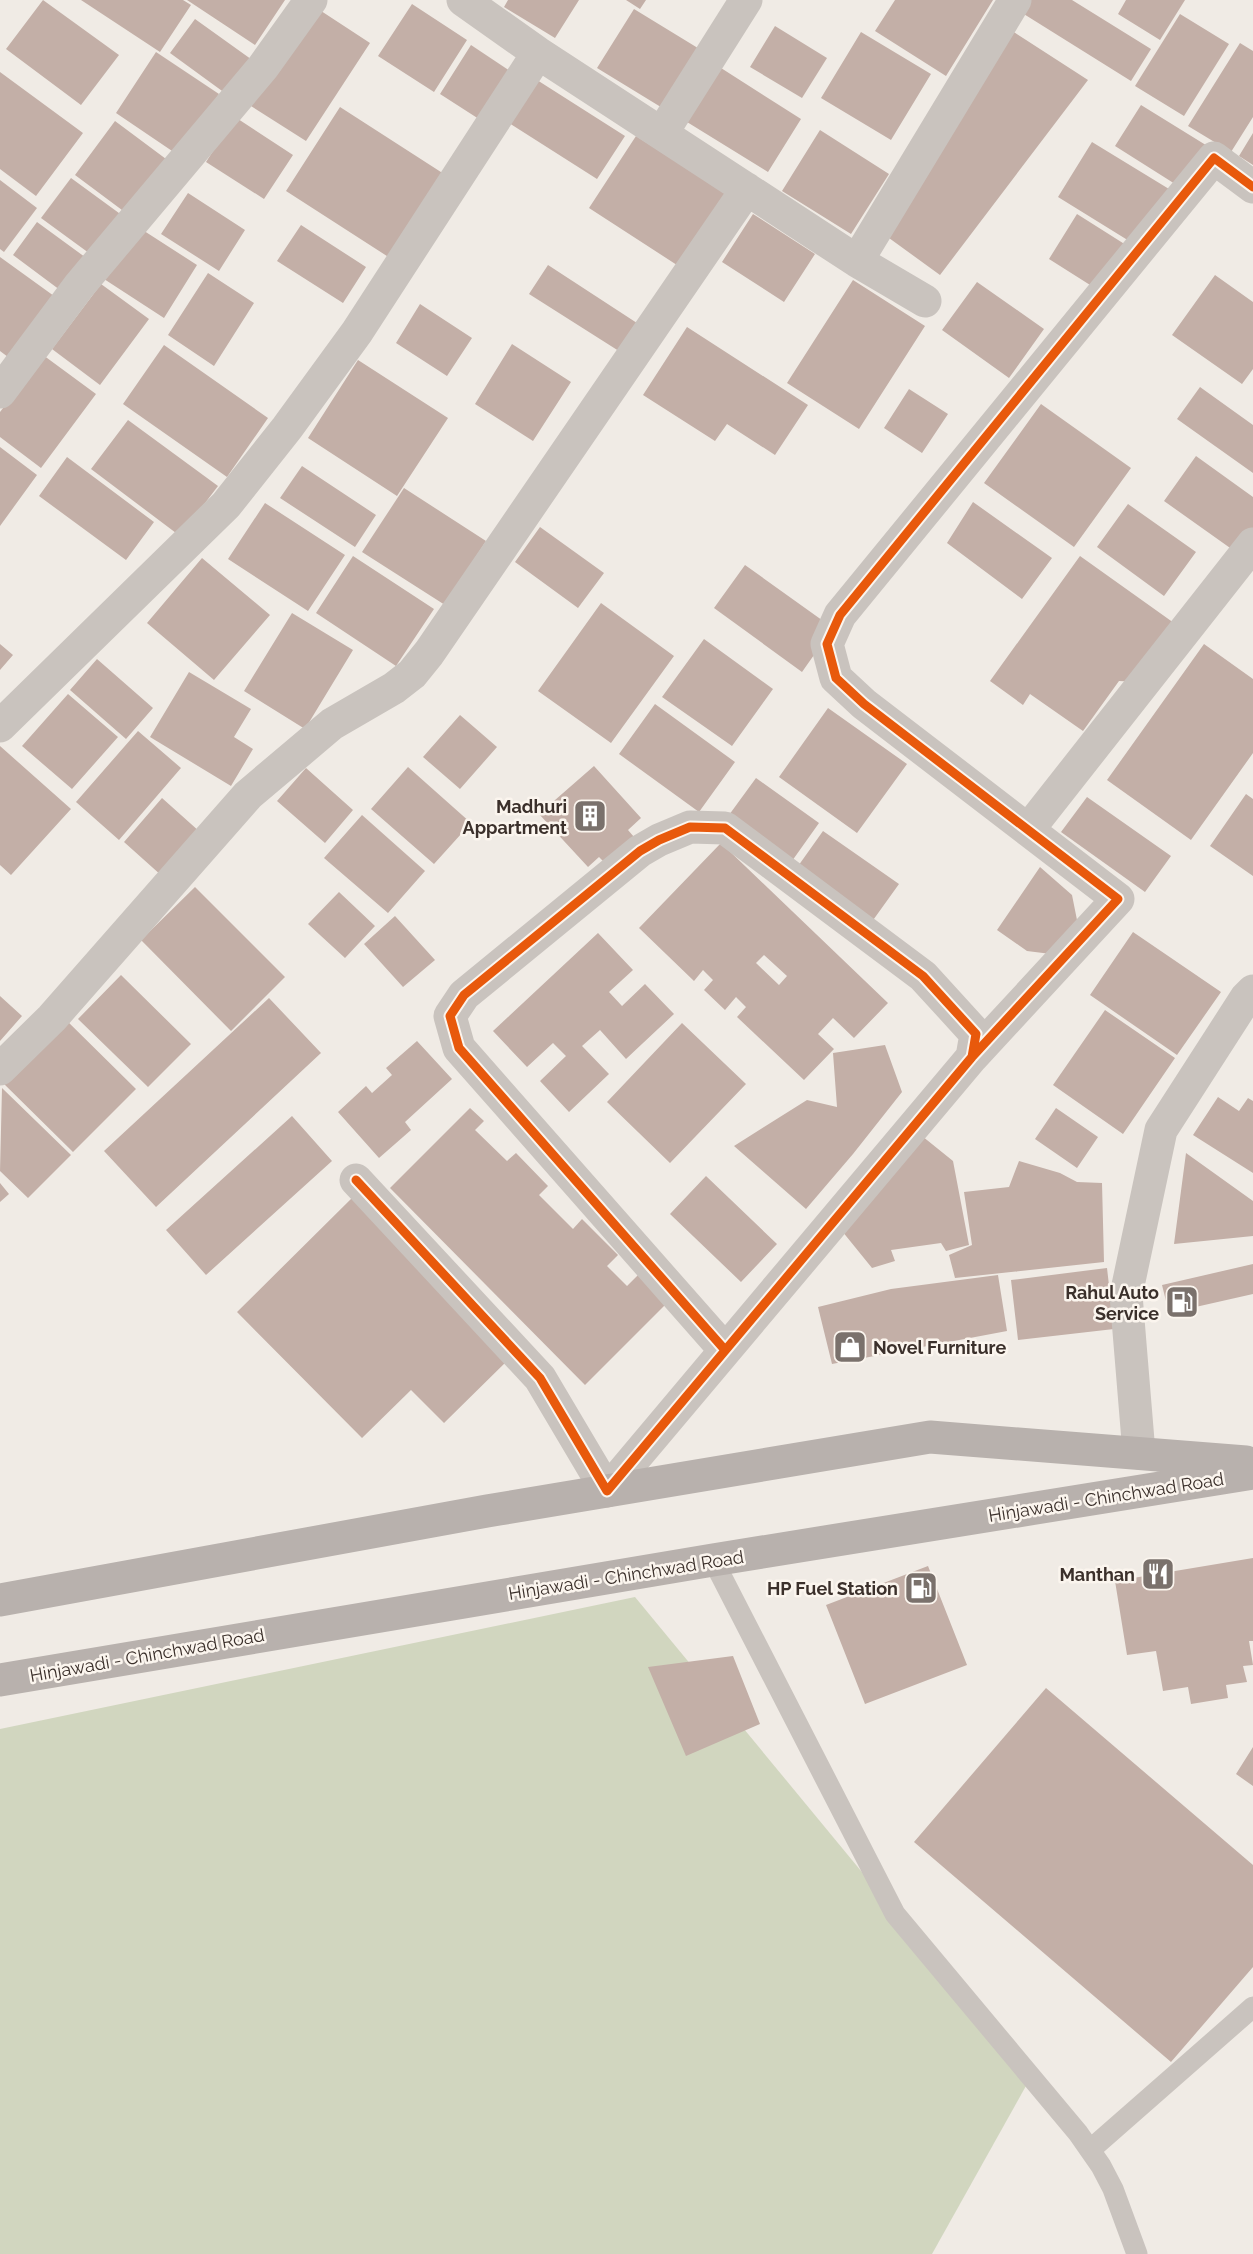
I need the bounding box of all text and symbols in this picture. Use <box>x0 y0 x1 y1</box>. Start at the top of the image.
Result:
place label: Madhuri Appartment <box>463 796 567 838</box>
building icon: Madhuri Appartment <box>572 798 608 834</box>
place label: Rahul Auto Service <box>1065 1282 1159 1324</box>
fuel station icon: Rahul Auto Service <box>1164 1284 1200 1320</box>
shop icon: Novel Furniture <box>832 1329 868 1365</box>
place label: Novel Furniture <box>873 1337 1006 1358</box>
street label: Hinjawadi - Chinchwad Road <box>987 1468 1225 1526</box>
street label: Hinjawadi - Chinchwad Road <box>507 1546 745 1604</box>
restaurant icon: Manthan <box>1140 1556 1176 1592</box>
place label: Manthan <box>1059 1564 1135 1585</box>
fuel station icon: HP Fuel Station <box>903 1570 939 1606</box>
place label: HP Fuel Station <box>767 1578 898 1599</box>
street label: Hinjawadi - Chinchwad Road <box>28 1624 266 1686</box>

